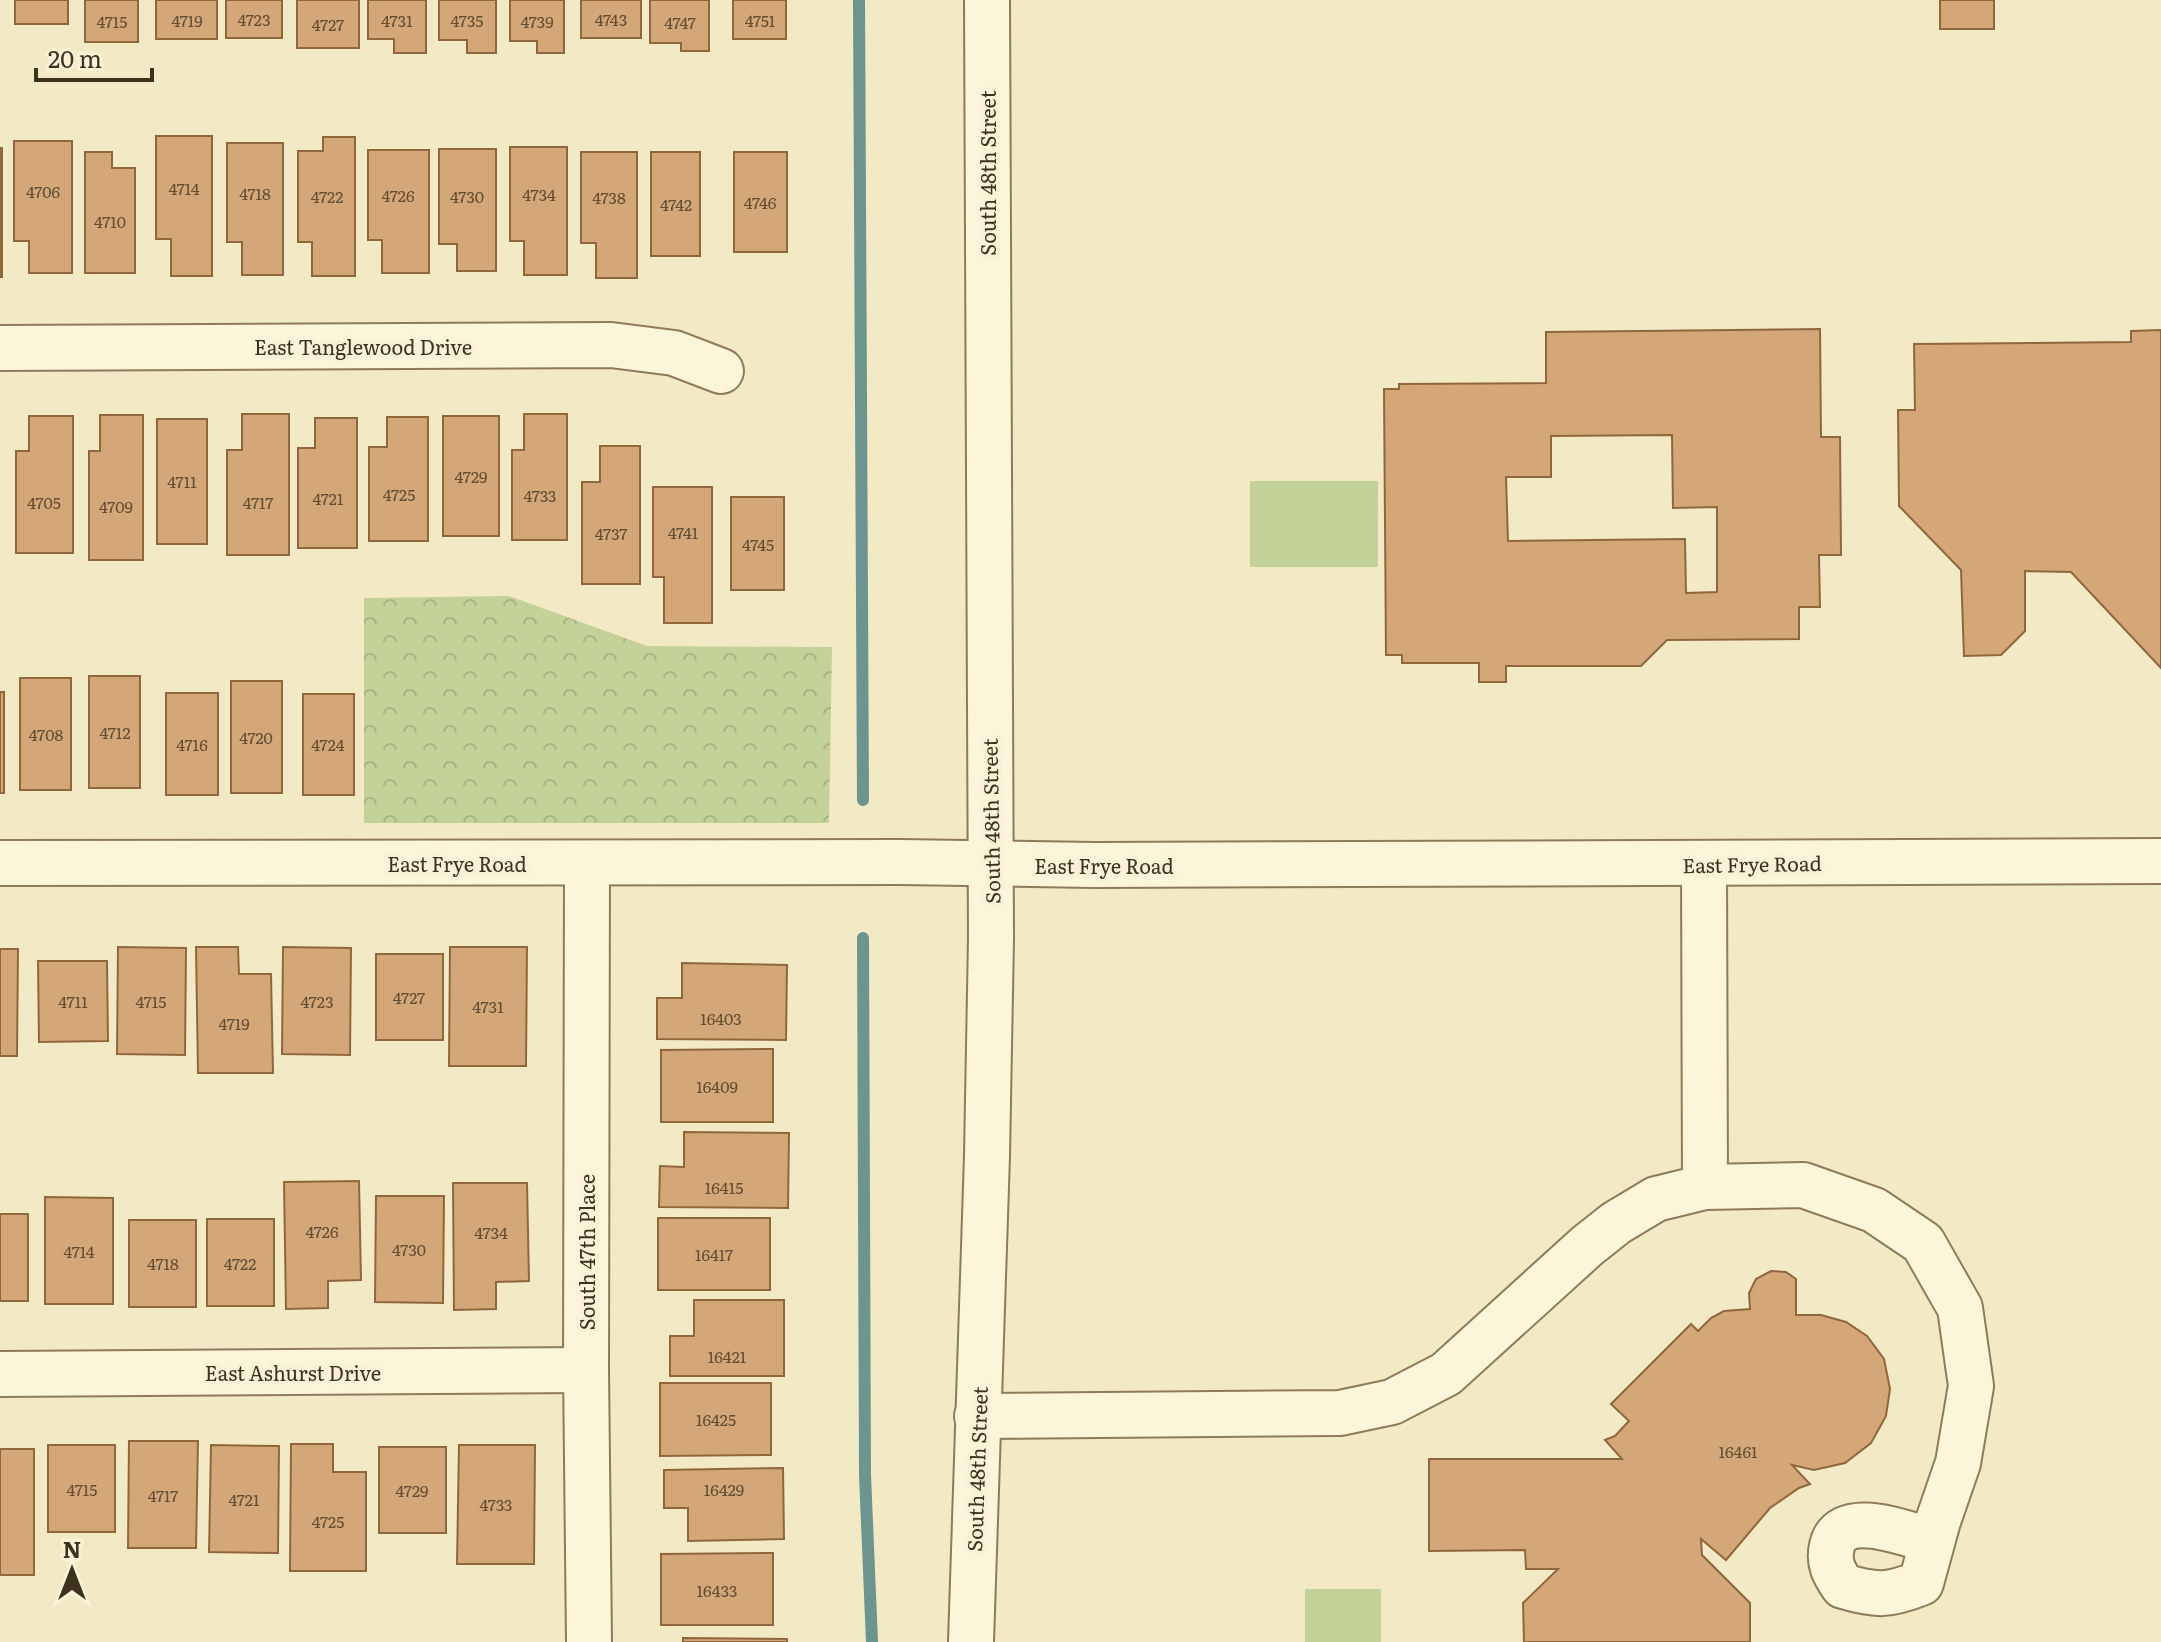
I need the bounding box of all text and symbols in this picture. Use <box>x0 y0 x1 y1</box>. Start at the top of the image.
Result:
house number: 4723 <box>237 7 271 31</box>
house number: 4743 <box>595 7 627 31</box>
house number: 4719 <box>171 8 203 32</box>
house number: 4731 <box>381 8 413 32</box>
house number: 4735 <box>451 8 483 32</box>
house number: 4751 <box>745 8 776 32</box>
house number: 4715 <box>96 9 128 33</box>
house number: 4739 <box>520 9 554 33</box>
house number: 4747 <box>664 10 696 34</box>
house number: 4727 <box>312 12 344 36</box>
scale bar <box>36 32 152 82</box>
text: 20 m <box>48 40 102 75</box>
street label: South 48th Street <box>972 90 1002 256</box>
house number: 4714 <box>168 176 200 200</box>
house number: 4706 <box>26 179 61 203</box>
house number: 4718 <box>239 181 271 205</box>
house number: 4734 <box>522 182 556 206</box>
house number: 4726 <box>381 183 415 207</box>
house number: 4722 <box>311 184 343 208</box>
house number: 4730 <box>450 184 484 208</box>
house number: 4738 <box>592 185 626 209</box>
house number: 4746 <box>744 190 777 214</box>
house number: 4742 <box>660 192 692 216</box>
house number: 4710 <box>94 209 126 233</box>
street label: East Tanglewood Drive <box>254 331 472 361</box>
house number: 4729 <box>455 464 487 488</box>
house number: 4711 <box>167 469 197 493</box>
house number: 4725 <box>383 482 415 506</box>
house number: 4733 <box>523 483 557 507</box>
house number: 4721 <box>313 486 344 510</box>
house number: 4705 <box>27 490 61 514</box>
house number: 4717 <box>243 490 273 514</box>
house number: 4709 <box>99 494 133 518</box>
house number: 4741 <box>668 520 699 544</box>
house number: 4737 <box>595 521 627 545</box>
house number: 4745 <box>742 532 774 556</box>
house number: 4712 <box>100 720 131 744</box>
house number: 4708 <box>29 722 63 746</box>
house number: 4720 <box>239 725 273 749</box>
house number: 4716 <box>176 732 208 756</box>
house number: 4724 <box>311 732 345 756</box>
street label: South 48th Street <box>974 738 1006 904</box>
street label: East Frye Road <box>1682 847 1822 879</box>
street label: East Frye Road <box>387 848 527 878</box>
street label: East Frye Road <box>1034 850 1174 880</box>
house number: 4727 <box>393 985 425 1009</box>
house number: 4711 <box>58 989 88 1013</box>
house number: 4715 <box>135 989 167 1013</box>
house number: 4723 <box>300 989 334 1013</box>
house number: 4731 <box>472 994 504 1018</box>
house number: 16403 <box>700 1006 742 1030</box>
house number: 4719 <box>218 1011 250 1035</box>
house number: 16409 <box>696 1074 738 1098</box>
street label: South 47th Place <box>571 1174 601 1330</box>
house number: 16415 <box>705 1175 743 1199</box>
house number: 4726 <box>305 1219 339 1243</box>
house number: 4734 <box>474 1220 508 1244</box>
house number: 4730 <box>392 1237 426 1261</box>
house number: 4714 <box>63 1239 95 1263</box>
house number: 16417 <box>695 1242 733 1266</box>
house number: 4718 <box>147 1251 179 1275</box>
house number: 4722 <box>224 1251 256 1275</box>
house number: 16421 <box>708 1344 747 1368</box>
street label: East Ashurst Drive <box>205 1357 381 1387</box>
street label: South 48th Street <box>958 1386 994 1552</box>
house number: 16425 <box>696 1407 736 1431</box>
house number: 16461 <box>1718 1439 1758 1463</box>
house number: 4715 <box>66 1477 98 1501</box>
house number: 16429 <box>704 1477 744 1501</box>
house number: 4729 <box>396 1478 428 1502</box>
house number: 4717 <box>148 1483 178 1507</box>
house number: 4721 <box>229 1487 260 1511</box>
house number: 4733 <box>479 1492 513 1516</box>
house number: 4725 <box>312 1509 344 1533</box>
north arrow <box>32 1530 112 1610</box>
text: N <box>63 1532 81 1565</box>
house number: 16433 <box>697 1578 737 1602</box>

